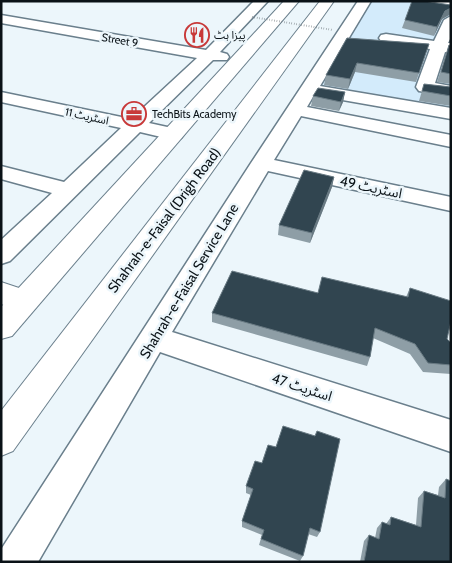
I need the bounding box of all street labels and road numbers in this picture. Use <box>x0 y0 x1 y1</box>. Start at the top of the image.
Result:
street label: Street 9 <box>101 30 139 50</box>
street label: اسٹریٹ 11 <box>64 105 110 128</box>
street label: Shahrah-e-Faisal (Drigh Road) <box>104 144 224 296</box>
street label: اسٹریٹ 49 <box>338 172 404 202</box>
street label: Shahrah-e-Faisal Service Lane <box>136 200 242 362</box>
street label: اسٹریٹ 47 <box>270 369 334 405</box>

